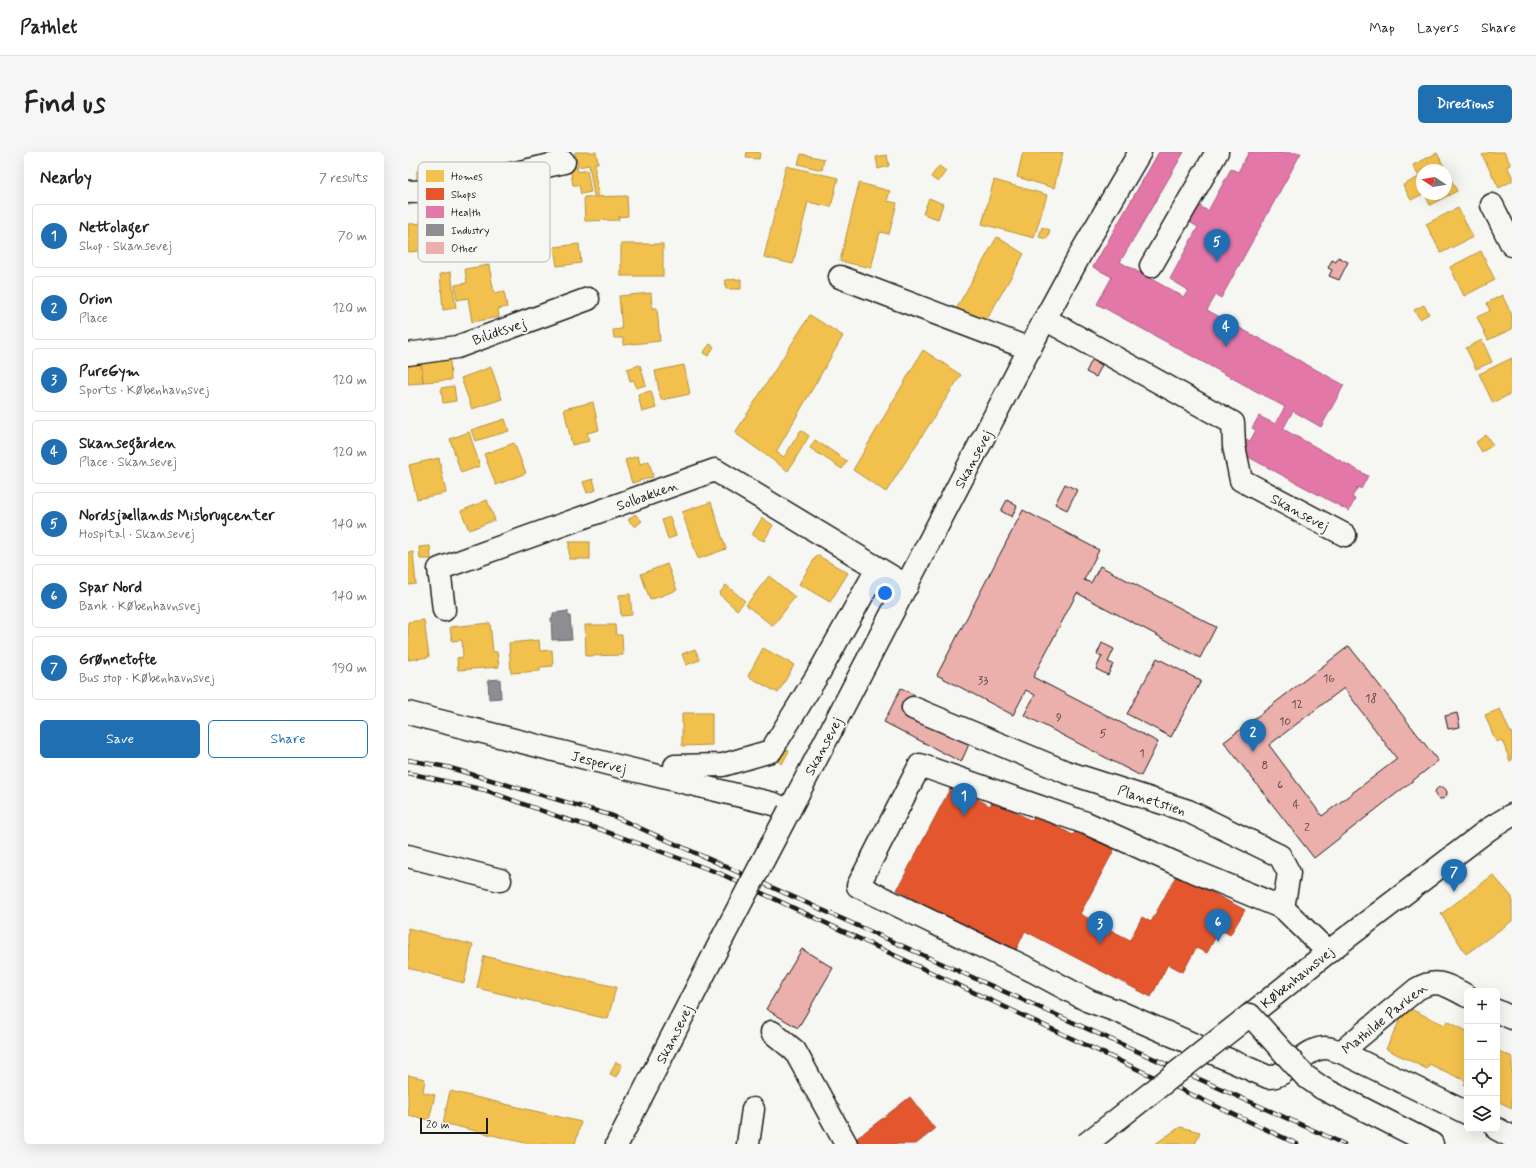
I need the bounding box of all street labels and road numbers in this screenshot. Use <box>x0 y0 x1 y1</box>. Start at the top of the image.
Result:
street label: Bilidtsvej <box>470 314 529 350</box>
street label: Skansevej <box>951 427 997 492</box>
street label: Solbakken <box>614 477 681 515</box>
street label: Skansevej <box>1267 490 1332 536</box>
street label: Skansevej <box>801 714 847 779</box>
street label: Jespervej <box>569 747 628 779</box>
street label: Planetstien <box>1115 781 1188 820</box>
street label: Københavnsvej <box>1257 943 1338 1013</box>
street label: Mathilde Parken <box>1338 979 1431 1059</box>
street label: Skansevej <box>652 1002 697 1067</box>

